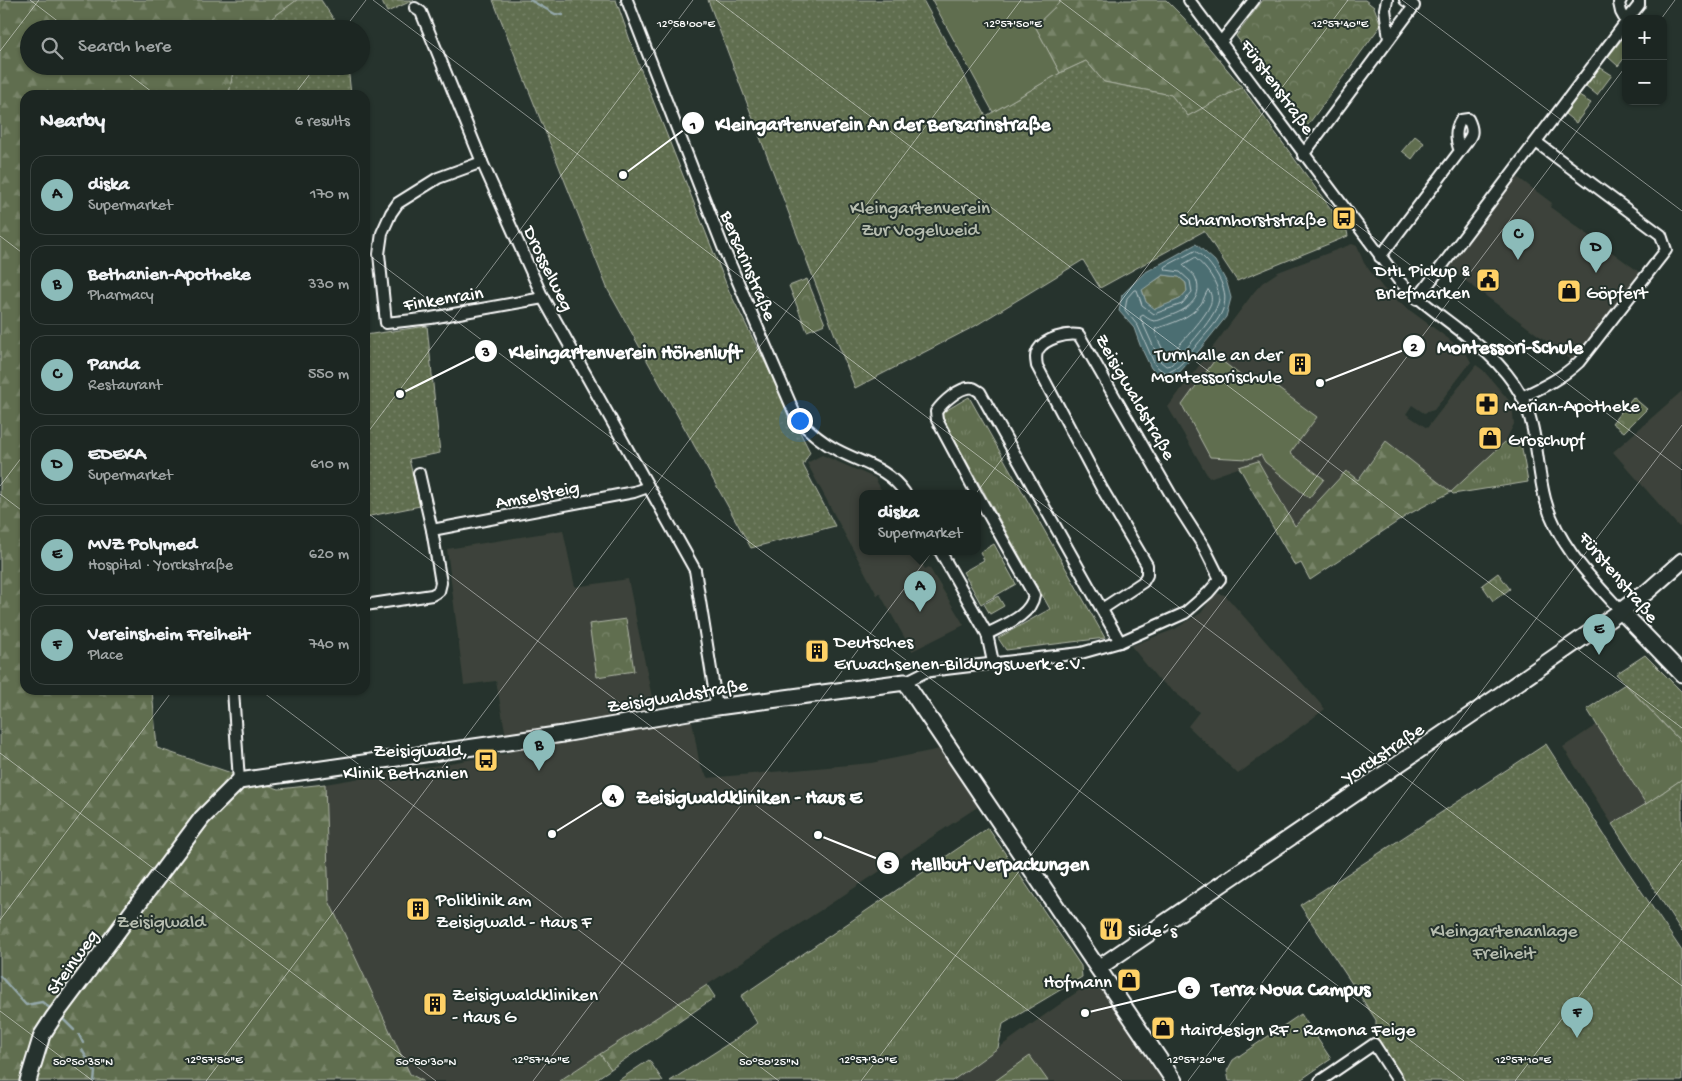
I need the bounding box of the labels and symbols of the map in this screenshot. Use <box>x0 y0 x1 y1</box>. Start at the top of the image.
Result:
text: 12°58'00"E <box>656 18 716 32</box>
text: 12°57'50"E <box>983 18 1042 32</box>
text: 12°57'40"E <box>1311 18 1369 32</box>
street label: Fürstenstraße <box>1233 35 1319 140</box>
callout: Kleingartenverein An der Bersarinstraße <box>680 106 1061 141</box>
text: Kleingartenverein An der Bersarinstraße <box>714 115 1051 138</box>
text: 1 <box>689 117 696 135</box>
park label: Kleingartenverein Zur Vogelweid <box>850 198 990 243</box>
bus stop icon: Scharnhorststraße <box>1331 205 1357 231</box>
street label: Bersarinstraße <box>713 207 780 325</box>
place label: Scharnhorststraße <box>1179 210 1326 233</box>
pin: C <box>1502 219 1534 260</box>
street label: Drosselweg <box>515 221 578 316</box>
pin: D <box>1580 232 1612 273</box>
place label: DHL Pickup & Briefmarken <box>1372 261 1470 306</box>
public building icon: DHL Pickup & Briefmarken <box>1475 267 1501 293</box>
shop icon: Göpfert <box>1556 278 1582 304</box>
street label: Finkenrain <box>401 283 485 318</box>
place label: Göpfert <box>1586 283 1650 306</box>
callout: Montessori-Schule <box>1402 328 1593 363</box>
street label: Zeisigwaldstraße <box>1088 330 1180 465</box>
callout: Kleingartenverein Höhenluft <box>473 334 751 369</box>
text: Montessori-Schule <box>1437 338 1584 361</box>
text: 2 <box>1410 339 1418 357</box>
text: Kleingartenverein Höhenluft <box>508 343 743 366</box>
text: 3 <box>481 344 490 362</box>
place label: Turnhalle an der Montessorischule <box>1151 345 1284 390</box>
building icon: Turnhalle an der Montessorischule <box>1287 351 1313 377</box>
pharmacy icon: Merian-Apotheke <box>1474 391 1500 417</box>
place label: Merian-Apotheke <box>1504 396 1640 419</box>
your location <box>787 408 813 434</box>
shop icon: Groschupf <box>1477 425 1503 451</box>
place label: Groschupf <box>1508 430 1586 453</box>
street label: Amselsteig <box>494 477 582 516</box>
street label: Fürstenstraße <box>1572 527 1662 629</box>
pin: A <box>904 571 936 612</box>
pin: E <box>1583 614 1615 655</box>
place label: Deutsches Erwachsenen-Bildungswerk e.V. <box>832 632 1087 677</box>
building icon: Deutsches Erwachsenen-Bildungswerk e.V. <box>804 638 830 664</box>
street label: Zeisigwaldstraße <box>606 675 750 720</box>
street label: Yorckstraße <box>1337 719 1429 792</box>
pin: B <box>523 730 555 771</box>
place label: Zeisigwald, Klinik Bethanien <box>343 741 468 786</box>
bus stop icon: Zeisigwald, Klinik Bethanien <box>473 747 499 773</box>
callout: Zeisigwaldkliniken - Haus E <box>601 778 871 813</box>
text: Zeisigwaldkliniken - Haus E <box>636 788 863 811</box>
text: 4 <box>608 789 617 807</box>
callout: Hellbut Verpackungen <box>875 845 1099 880</box>
text: Hellbut Verpackungen <box>911 855 1090 878</box>
text: 5 <box>884 856 892 874</box>
place label: Poliklinik am Zeisigwald - Haus F <box>435 890 592 935</box>
building icon: Poliklinik am Zeisigwald - Haus F <box>405 896 431 922</box>
park label: Zeisigwald <box>117 912 207 935</box>
restaurant icon: Side´s <box>1098 916 1124 942</box>
place label: Side´s <box>1128 921 1178 944</box>
park label: Kleingartenanlage Freiheit <box>1430 921 1578 966</box>
street label: Steinweg <box>43 926 105 1000</box>
shop icon: Hofmann <box>1116 967 1142 993</box>
callout: Terra Nova Campus <box>1176 970 1380 1005</box>
place label: Hofmann <box>1043 972 1112 995</box>
text: Terra Nova Campus <box>1210 980 1372 1003</box>
text: 6 <box>1185 981 1193 999</box>
place label: Zeisigwaldkliniken - Haus G <box>452 985 598 1030</box>
building icon: Zeisigwaldkliniken - Haus G <box>422 991 448 1017</box>
pin: F <box>1561 997 1593 1038</box>
shop icon: Hairdesign RF - Ramona Feige <box>1150 1015 1176 1041</box>
place label: Hairdesign RF - Ramona Feige <box>1180 1020 1416 1043</box>
text: 12°57'50"E <box>184 1054 243 1068</box>
text: 12°57'40"E <box>512 1054 570 1068</box>
text: 12°57'30"E <box>838 1054 897 1068</box>
text: 12°57'20"E <box>1167 1054 1225 1068</box>
text: 12°57'10"E <box>1494 1054 1551 1068</box>
text: 50°50'35"N <box>53 1056 113 1070</box>
text: 50°50'30"N <box>396 1056 456 1070</box>
text: 50°50'25"N <box>739 1056 799 1070</box>

